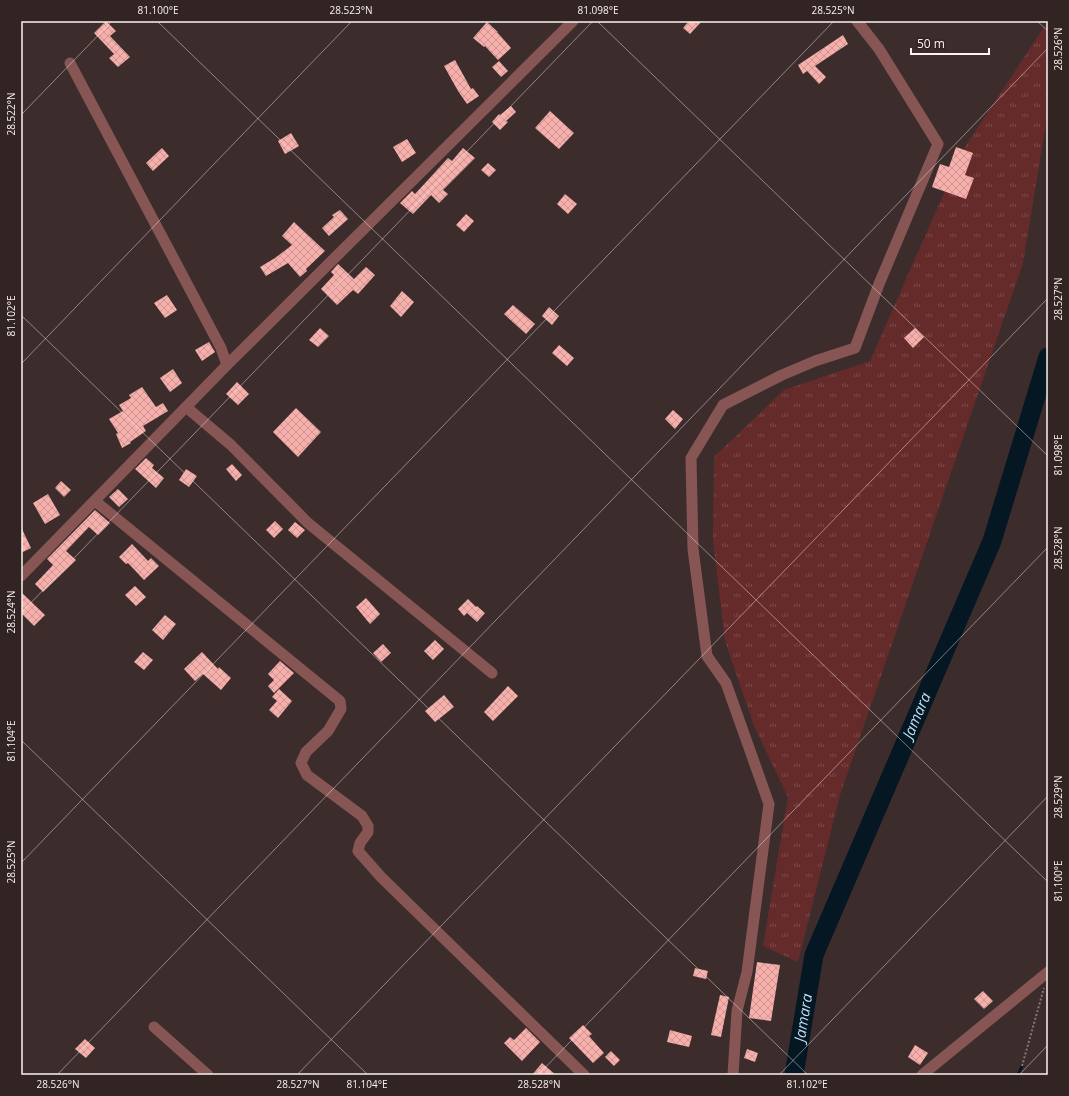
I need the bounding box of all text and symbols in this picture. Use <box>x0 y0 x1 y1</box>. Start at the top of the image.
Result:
text: 81.100°E <box>137 3 179 17</box>
text: 28.523°N <box>329 3 373 17</box>
text: 81.098°E <box>577 3 619 17</box>
text: 28.525°N <box>811 3 855 17</box>
text: 28.526°N <box>1051 27 1065 71</box>
scale bar <box>911 30 989 56</box>
text: 50 m <box>917 35 945 52</box>
text: 28.522°N <box>4 92 18 136</box>
text: 28.527°N <box>1051 277 1065 321</box>
text: 81.102°E <box>4 295 18 337</box>
text: 81.098°E <box>1051 434 1065 476</box>
text: 28.528°N <box>1051 526 1065 570</box>
text: 28.524°N <box>4 590 18 634</box>
water label: Jamara <box>896 689 935 744</box>
text: 81.104°E <box>4 720 18 762</box>
text: 28.529°N <box>1051 775 1065 819</box>
text: 28.525°N <box>4 840 18 884</box>
text: 81.100°E <box>1051 860 1065 902</box>
water label: Jamara <box>788 992 816 1046</box>
text: 28.526°N <box>36 1077 80 1091</box>
text: 28.527°N <box>276 1077 320 1091</box>
text: 81.104°E <box>346 1077 388 1091</box>
text: 28.528°N <box>517 1077 561 1091</box>
text: 81.102°E <box>786 1077 828 1091</box>

